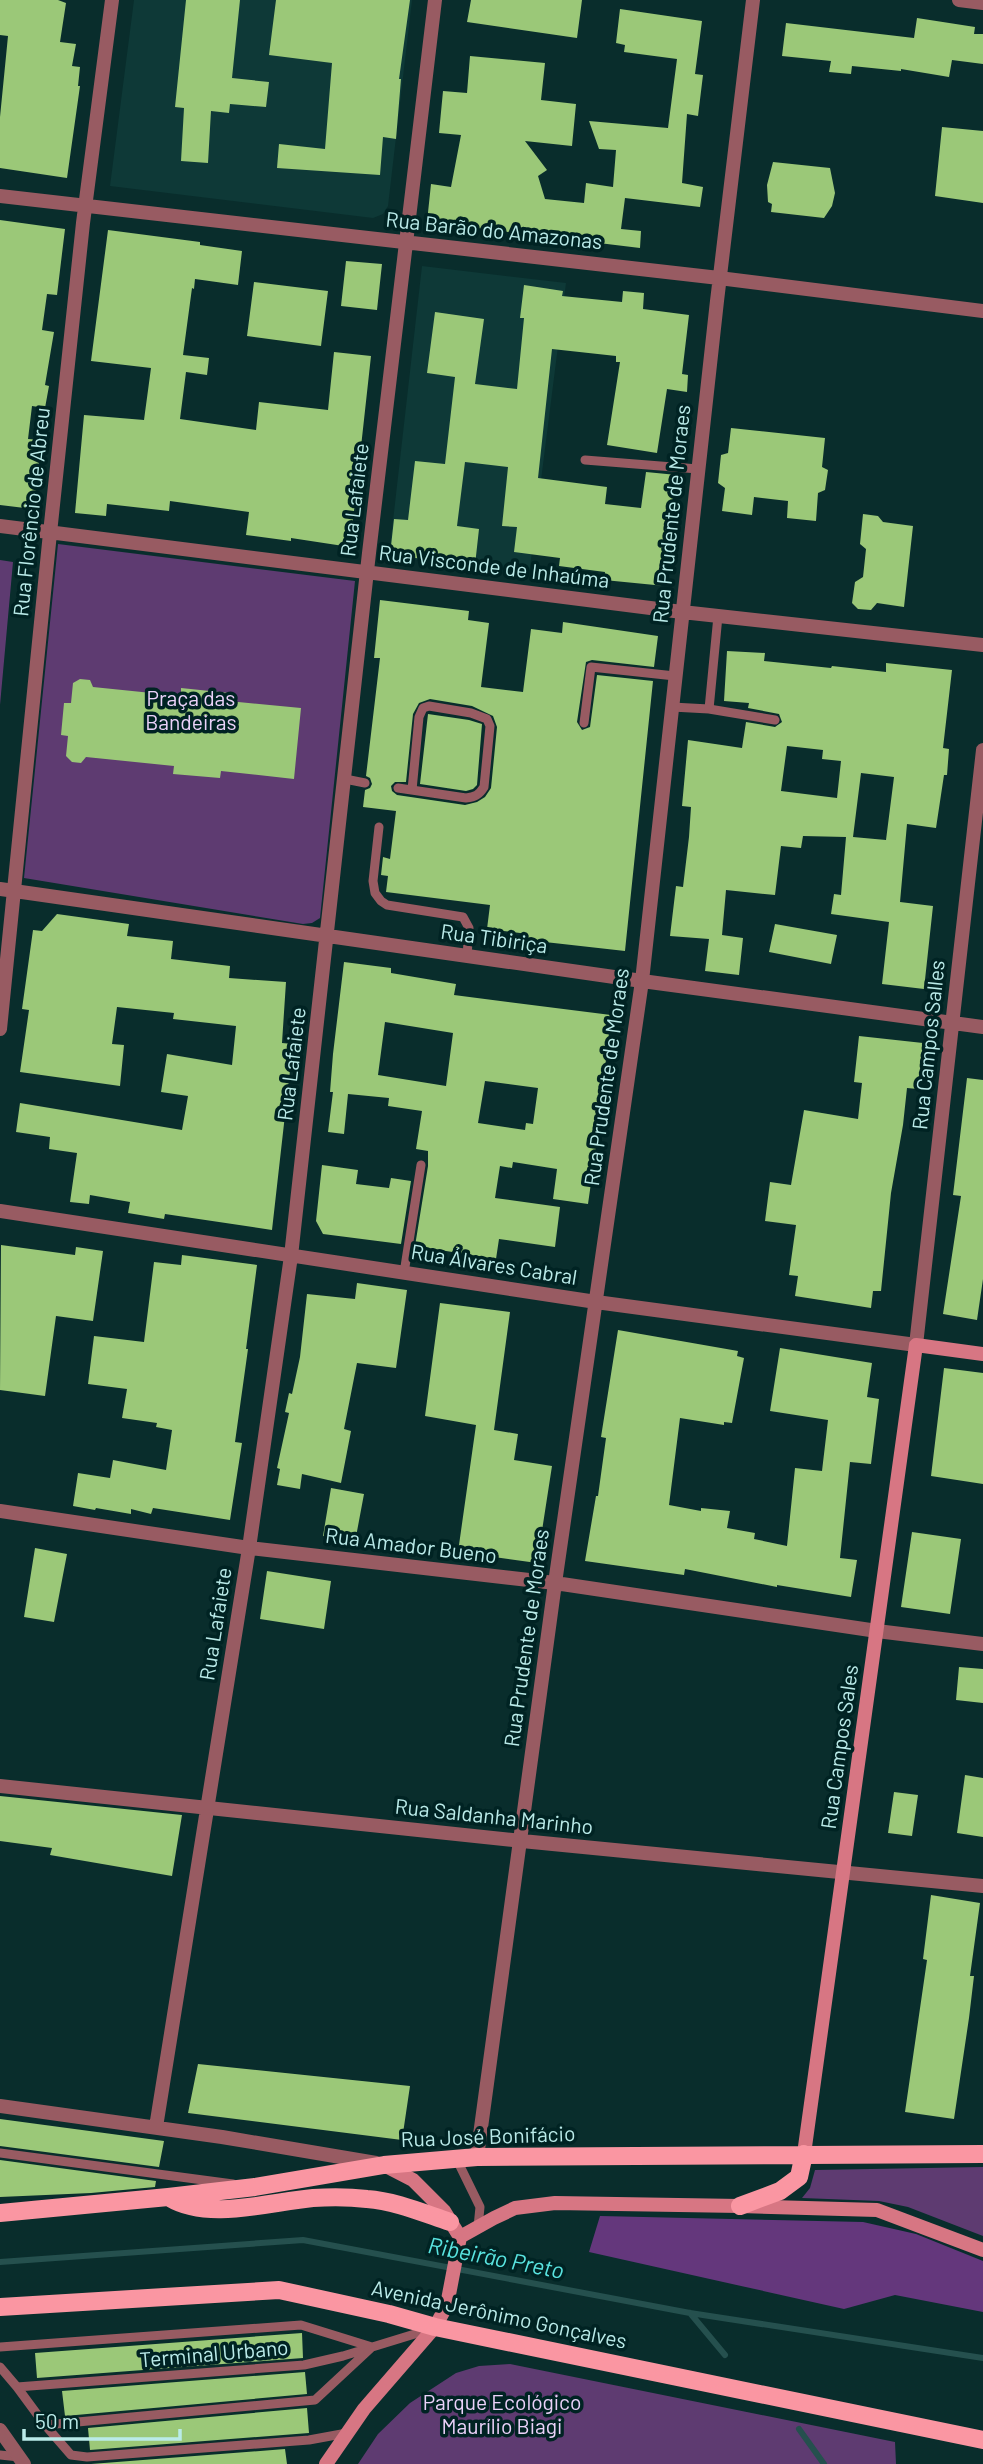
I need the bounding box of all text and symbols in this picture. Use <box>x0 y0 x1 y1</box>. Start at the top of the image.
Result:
street label: Rua Barão do Amazonas <box>385 206 604 253</box>
street label: Rua Prudente de Moraes <box>647 403 694 624</box>
street label: Rua Florêncio de Abreu <box>7 406 54 618</box>
street label: Rua Lafaiete <box>334 442 373 558</box>
street label: Rua Visconde de Inhaúma <box>377 539 611 592</box>
park label: Praça das Bandeiras <box>145 685 237 734</box>
street label: Rua Tibiriça <box>439 918 549 957</box>
street label: Rua Campos Salles <box>906 959 949 1131</box>
street label: Rua Prudente de Moraes <box>578 966 633 1187</box>
street label: Rua Lafaiete <box>271 1006 310 1122</box>
street label: Rua Álvares Cabral <box>409 1238 579 1289</box>
street label: Rua Amador Bueno <box>324 1522 498 1567</box>
street label: Rua Prudente de Moraes <box>498 1527 553 1748</box>
street label: Rua Lafaiete <box>193 1565 236 1682</box>
street label: Rua Campos Sales <box>815 1663 862 1831</box>
street label: Rua Saldanha Marinho <box>394 1793 595 1838</box>
street label: Rua José Bonifácio <box>400 2120 576 2151</box>
water label: Ribeirão Preto <box>426 2230 566 2284</box>
street label: Avenida Jerônimo Gonçalves <box>369 2274 629 2353</box>
street label: Terminal Urbano <box>138 2334 289 2371</box>
park label: Parque Ecológico Maurílio Biagi <box>423 2389 581 2438</box>
scale bar <box>24 2398 180 2442</box>
text: 50 m <box>35 2408 79 2433</box>

